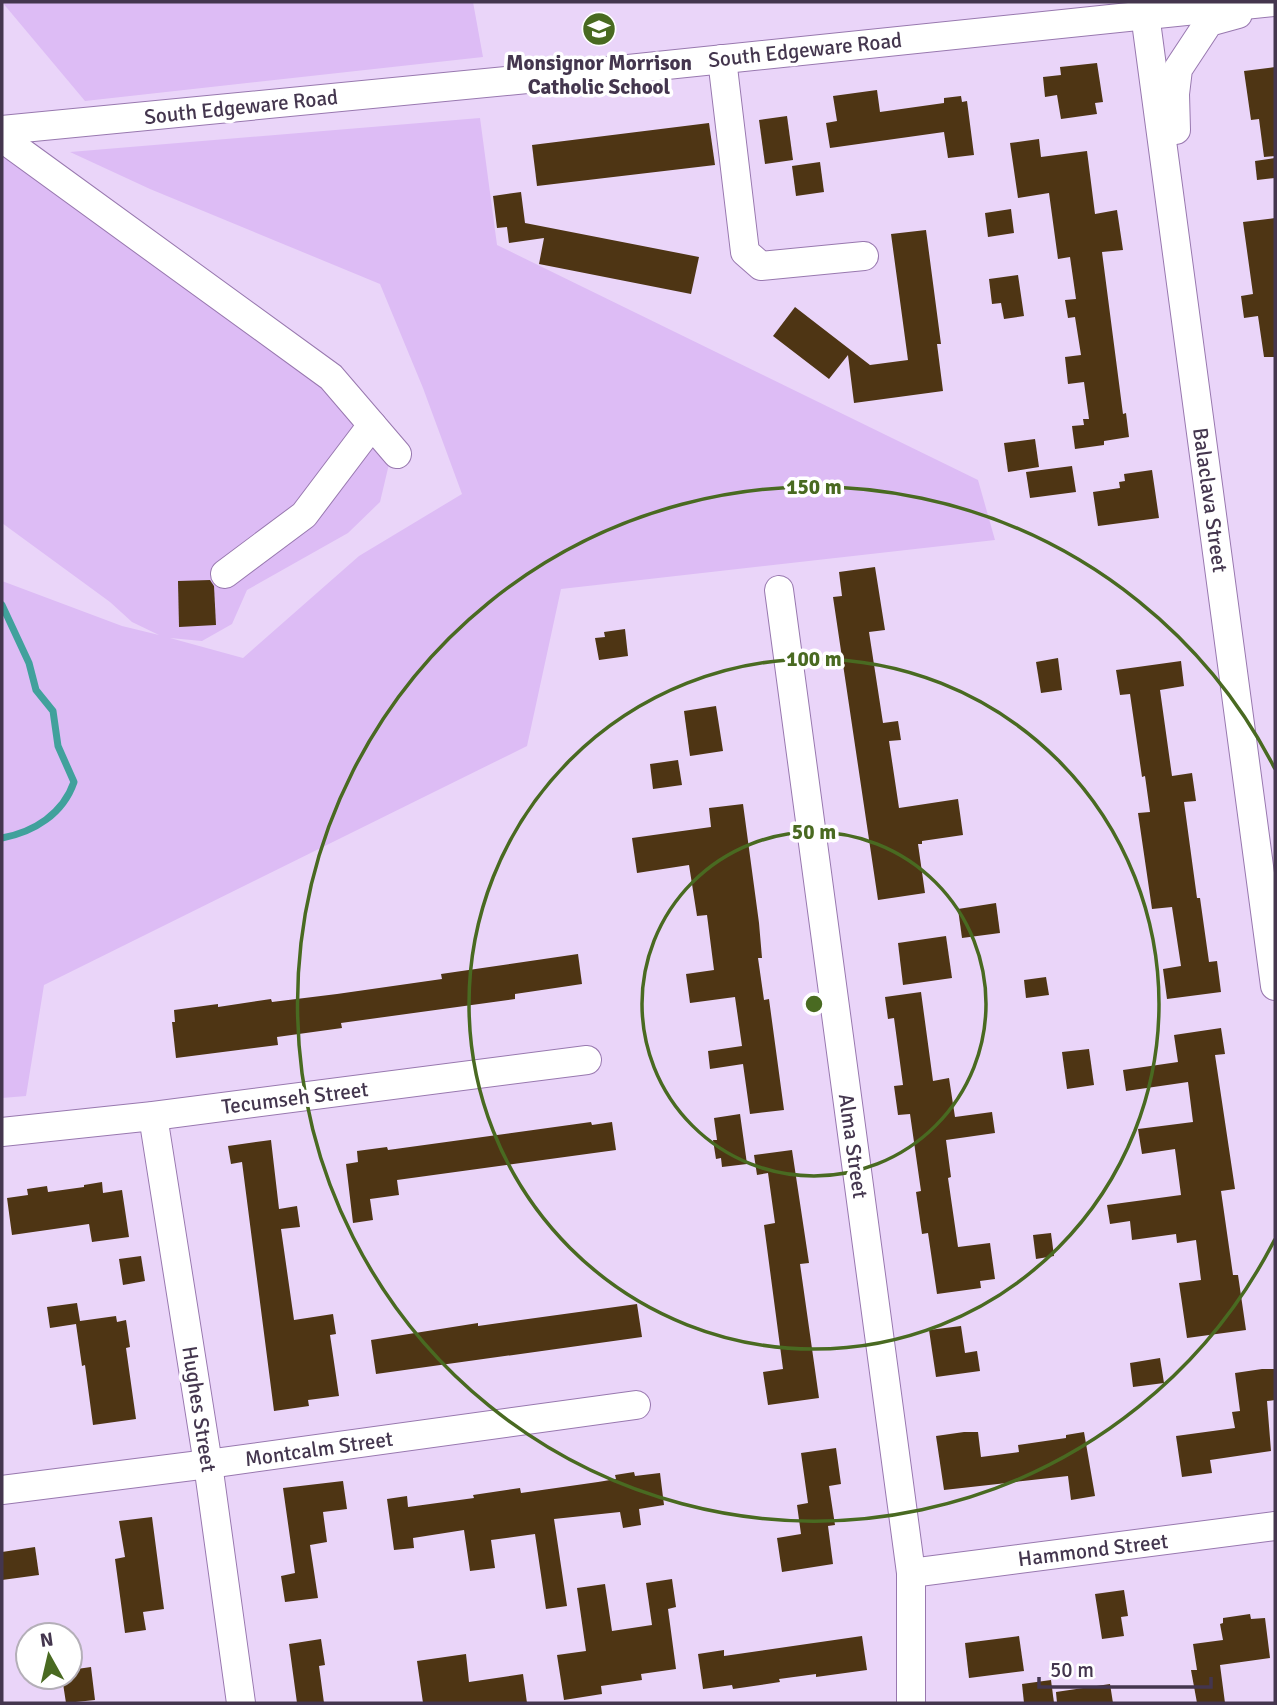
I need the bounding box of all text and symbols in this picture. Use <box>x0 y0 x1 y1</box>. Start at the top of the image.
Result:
school or university icon: Monsignor Morrison Catholic School <box>580 10 618 48</box>
street label: South Edgeware Road <box>707 27 903 73</box>
place label: Monsignor Morrison Catholic School <box>506 50 692 100</box>
street label: South Edgeware Road <box>143 84 339 130</box>
street label: Balaclava Street <box>1187 426 1233 574</box>
text: 150 m <box>786 474 842 500</box>
text: 100 m <box>786 646 842 672</box>
text: 50 m <box>792 819 836 845</box>
centre of rings <box>802 992 826 1016</box>
street label: Tecumseh Street <box>220 1076 370 1120</box>
street label: Alma Street <box>833 1092 873 1200</box>
street label: Hughes Street <box>176 1344 222 1474</box>
street label: Montcalm Street <box>243 1426 395 1472</box>
street label: Hammond Street <box>1016 1528 1170 1572</box>
north arrow <box>14 1621 84 1691</box>
text: N <box>39 1627 55 1653</box>
scale bar <box>1039 1646 1210 1690</box>
text: 50 m <box>1050 1657 1094 1683</box>

